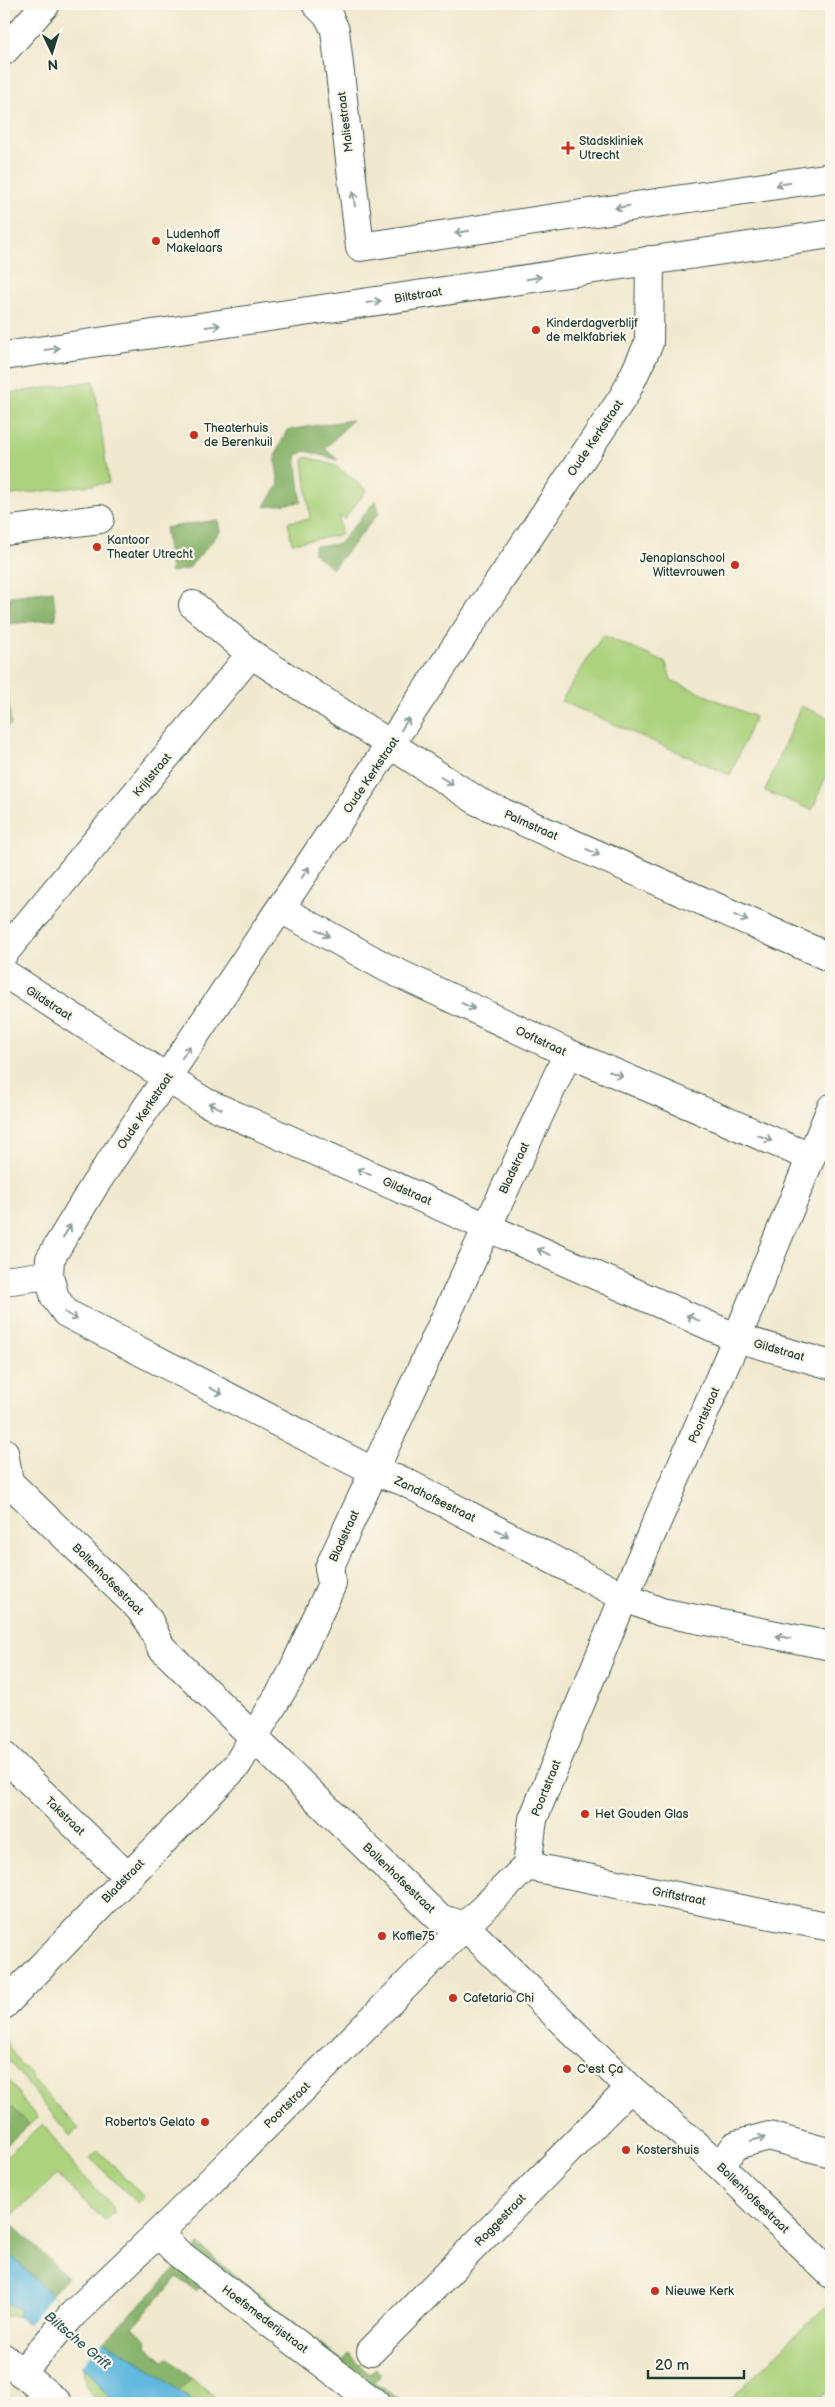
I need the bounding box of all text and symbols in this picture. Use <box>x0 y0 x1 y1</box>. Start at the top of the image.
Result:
north arrow <box>28 28 78 78</box>
text: N <box>47 56 59 73</box>
street label: Maliestraat <box>334 91 357 153</box>
place label: Stadskliniek Utrecht <box>579 134 643 163</box>
marker: Stadskliniek Utrecht <box>561 141 575 155</box>
one-way arrow <box>775 180 791 190</box>
one-way arrow <box>349 191 359 207</box>
one-way arrow <box>615 203 631 213</box>
place label: Ludenhoff Makelaars <box>166 227 222 256</box>
one-way arrow <box>454 227 470 237</box>
marker: Ludenhoff Makelaars <box>150 235 162 247</box>
one-way arrow <box>526 273 542 283</box>
street label: Biltstraat <box>393 284 443 307</box>
one-way arrow <box>365 297 381 307</box>
place label: Kinderdagverblijf de melkfabriek <box>546 316 638 345</box>
one-way arrow <box>204 320 220 330</box>
marker: Kinderdagverblijf de melkfabriek <box>530 324 542 336</box>
one-way arrow <box>44 344 60 354</box>
street label: Oude Kerkstraat <box>564 397 627 479</box>
place label: Theaterhuis de Berenkuil <box>204 421 273 450</box>
marker: Theaterhuis de Berenkuil <box>188 429 200 441</box>
place label: Kantoor Theater Utrecht <box>107 533 193 562</box>
marker: Kantoor Theater Utrecht <box>91 541 103 553</box>
place label: Jenaplanschool Wittevrouwen <box>640 551 725 580</box>
marker: Jenaplanschool Wittevrouwen <box>729 559 741 571</box>
one-way arrow <box>400 717 410 731</box>
street label: Oude Kerkstraat <box>340 734 403 816</box>
street label: Krijtstraat <box>130 750 175 800</box>
one-way arrow <box>439 777 453 787</box>
street label: Palmstraat <box>502 807 560 844</box>
one-way arrow <box>585 847 600 857</box>
one-way arrow <box>300 866 310 880</box>
one-way arrow <box>733 913 748 923</box>
one-way arrow <box>315 928 330 938</box>
street label: Gildstraat <box>23 983 75 1024</box>
one-way arrow <box>460 1002 475 1012</box>
street label: Ooftstraat <box>513 1023 569 1060</box>
one-way arrow <box>181 1045 191 1059</box>
one-way arrow <box>608 1069 623 1079</box>
street label: Oude Kerkstraat <box>114 1070 177 1152</box>
one-way arrow <box>208 1101 223 1111</box>
one-way arrow <box>757 1133 772 1143</box>
street label: Bladstraat <box>496 1140 533 1197</box>
one-way arrow <box>357 1166 372 1176</box>
street label: Gildstraat <box>380 1174 434 1209</box>
one-way arrow <box>61 1224 72 1238</box>
one-way arrow <box>537 1246 552 1256</box>
one-way arrow <box>64 1311 78 1321</box>
one-way arrow <box>686 1313 701 1323</box>
street label: Gildstraat <box>752 1336 806 1365</box>
street label: Poortstraat <box>685 1385 724 1446</box>
one-way arrow <box>208 1386 223 1396</box>
street label: Zandhofsestraat <box>391 1473 478 1526</box>
street label: Bladstraat <box>326 1508 363 1565</box>
one-way arrow <box>494 1528 508 1538</box>
street label: Bollenhofsestraat <box>69 1540 147 1618</box>
one-way arrow <box>776 1632 792 1641</box>
street label: Poortstraat <box>528 1757 565 1819</box>
street label: Takstraat <box>42 1794 88 1839</box>
place label: Het Gouden Glas <box>595 1807 689 1822</box>
marker: Het Gouden Glas <box>579 1808 591 1820</box>
street label: Bollenhofsestraat <box>359 1840 438 1917</box>
street label: Bladstraat <box>99 1856 148 1907</box>
street label: Griftstraat <box>651 1884 707 1909</box>
place label: Koffie75 <box>392 1929 435 1944</box>
marker: Koffie75 <box>376 1930 388 1942</box>
place label: Cafetaria Chi <box>463 1991 534 2006</box>
marker: Cafetaria Chi <box>447 1992 459 2004</box>
place label: C'est Ça <box>577 2062 624 2077</box>
marker: C'est Ça <box>561 2063 573 2075</box>
street label: Poortstraat <box>261 2079 314 2132</box>
place label: Roberto's Gelato <box>105 2115 195 2130</box>
marker: Roberto's Gelato <box>199 2116 211 2128</box>
one-way arrow <box>749 2134 765 2143</box>
place label: Kostershuis <box>636 2143 699 2158</box>
marker: Kostershuis <box>620 2144 632 2156</box>
street label: Bollenhofsestraat <box>713 2160 792 2237</box>
street label: Roggestraat <box>472 2191 529 2250</box>
street label: Hoefsmederijstraat <box>219 2282 311 2357</box>
place label: Nieuwe Kerk <box>665 2284 734 2299</box>
marker: Nieuwe Kerk <box>649 2285 661 2297</box>
water label: Biltsche Grift <box>41 2308 115 2373</box>
scale bar <box>648 2347 744 2379</box>
text: 20 m <box>655 2356 689 2375</box>

